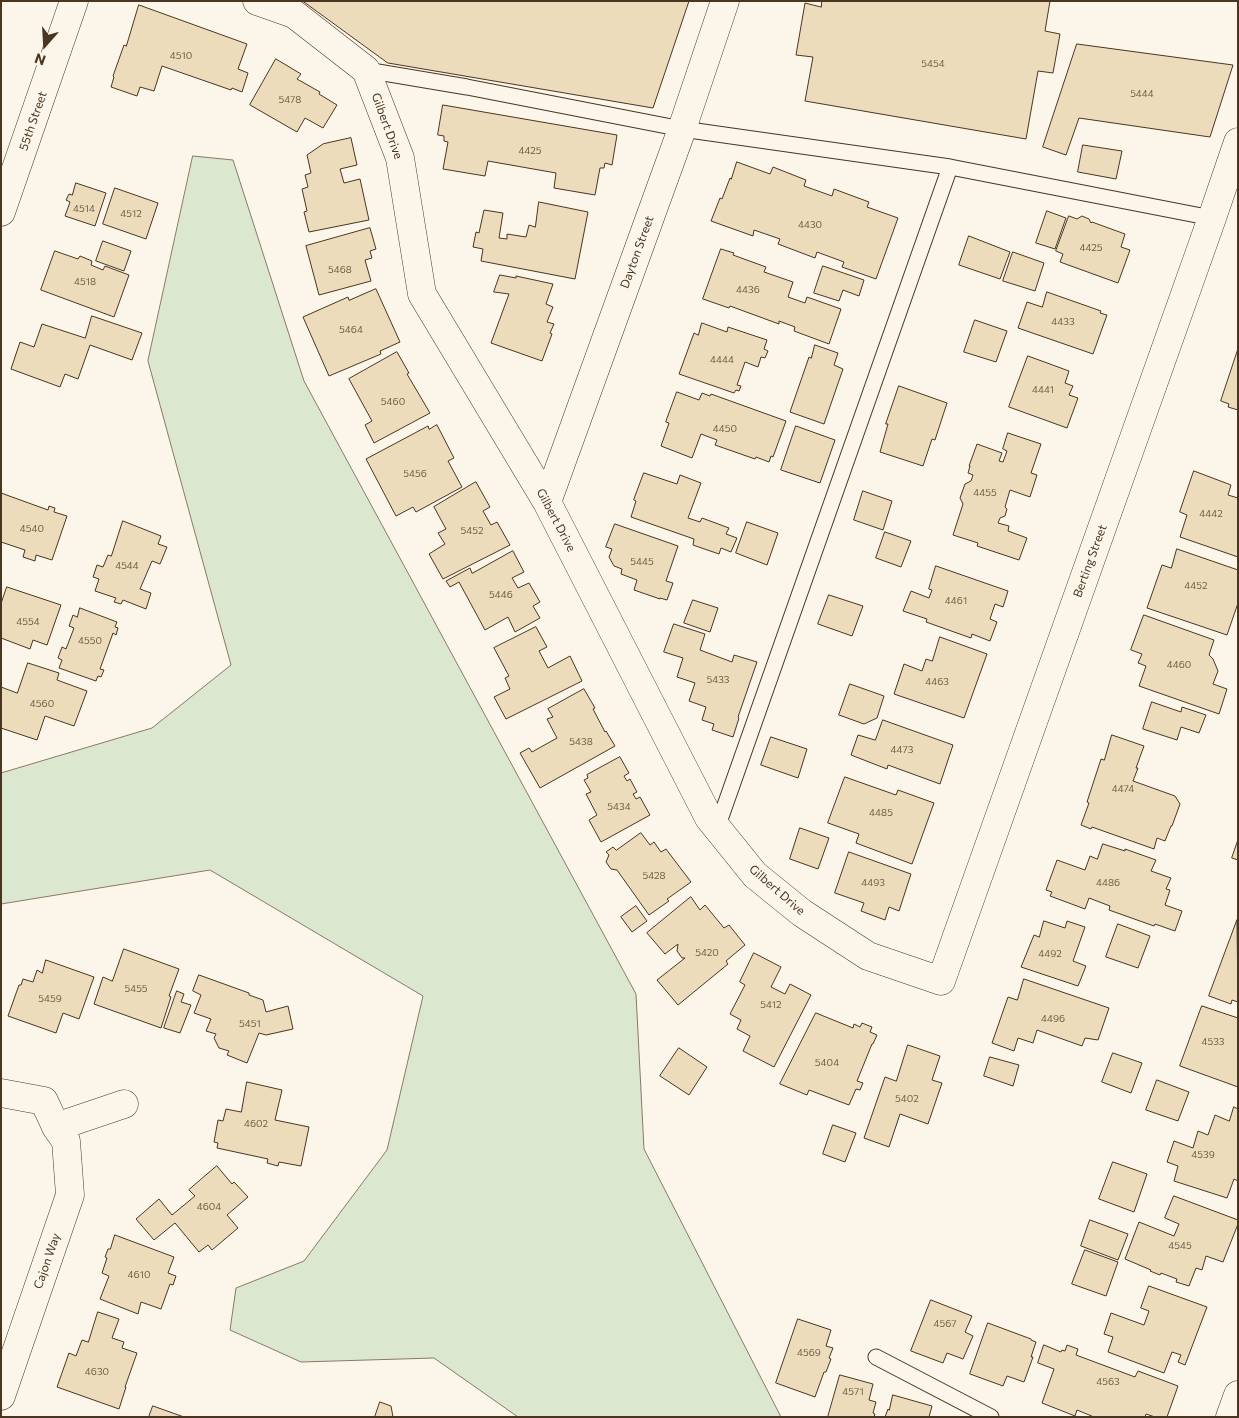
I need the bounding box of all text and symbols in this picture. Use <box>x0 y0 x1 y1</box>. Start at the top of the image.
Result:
north arrow <box>20 20 70 70</box>
text: N <box>32 50 48 69</box>
house number: 4510 <box>170 50 192 62</box>
house number: 5454 <box>921 58 945 70</box>
house number: 5444 <box>1130 88 1154 100</box>
street label: 55th Street <box>16 89 50 153</box>
street label: Gilbert Drive <box>368 91 406 161</box>
house number: 5478 <box>279 94 301 106</box>
house number: 4425 <box>518 145 542 157</box>
house number: 4514 <box>73 203 95 215</box>
house number: 4512 <box>120 208 142 220</box>
street label: Dayton Street <box>617 214 657 290</box>
house number: 4430 <box>798 219 822 231</box>
house number: 4425 <box>1079 242 1103 254</box>
house number: 5468 <box>328 264 352 276</box>
house number: 4518 <box>74 276 96 288</box>
house number: 4436 <box>736 284 760 296</box>
house number: 4433 <box>1051 316 1075 328</box>
house number: 5464 <box>339 324 363 336</box>
house number: 4444 <box>710 354 734 366</box>
house number: 4441 <box>1032 384 1054 396</box>
house number: 5460 <box>381 396 405 408</box>
house number: 4450 <box>713 423 737 435</box>
house number: 5456 <box>403 468 427 480</box>
street label: Gilbert Drive <box>533 486 579 554</box>
house number: 4455 <box>973 487 997 499</box>
house number: 4442 <box>1199 508 1223 520</box>
house number: 4540 <box>20 523 44 535</box>
street label: Berting Street <box>1070 523 1110 599</box>
house number: 5452 <box>460 525 484 537</box>
house number: 5445 <box>630 556 654 568</box>
house number: 4544 <box>115 560 139 572</box>
house number: 4452 <box>1184 580 1208 592</box>
house number: 5446 <box>489 589 513 601</box>
house number: 4461 <box>945 595 967 607</box>
house number: 4554 <box>16 616 40 628</box>
house number: 4550 <box>78 635 102 647</box>
house number: 4460 <box>1167 659 1191 671</box>
house number: 5433 <box>706 674 730 686</box>
house number: 4463 <box>925 676 949 688</box>
house number: 4560 <box>30 698 54 710</box>
house number: 5438 <box>569 736 593 748</box>
house number: 4473 <box>891 744 913 756</box>
house number: 4474 <box>1112 783 1134 795</box>
house number: 5434 <box>607 801 631 813</box>
house number: 4485 <box>869 807 893 819</box>
street label: Gilbert Drive <box>746 862 808 918</box>
house number: 5428 <box>642 870 666 882</box>
house number: 4493 <box>861 877 885 889</box>
house number: 4486 <box>1096 877 1120 889</box>
house number: 5420 <box>695 947 719 959</box>
house number: 4492 <box>1038 948 1062 960</box>
house number: 5455 <box>124 983 148 995</box>
house number: 5459 <box>38 993 62 1005</box>
house number: 5412 <box>760 999 782 1011</box>
house number: 4496 <box>1041 1013 1065 1025</box>
house number: 5451 <box>239 1018 261 1030</box>
house number: 4533 <box>1201 1036 1225 1048</box>
house number: 5404 <box>815 1057 839 1069</box>
house number: 5402 <box>895 1093 919 1105</box>
house number: 4602 <box>244 1118 268 1130</box>
house number: 4539 <box>1191 1149 1215 1161</box>
house number: 4604 <box>197 1201 221 1213</box>
street label: Cajon Way <box>31 1231 63 1291</box>
house number: 4545 <box>1168 1240 1192 1252</box>
house number: 4610 <box>128 1269 150 1281</box>
house number: 4567 <box>933 1318 957 1330</box>
house number: 4569 <box>797 1347 821 1359</box>
house number: 4630 <box>85 1366 109 1378</box>
house number: 4563 <box>1096 1376 1120 1388</box>
house number: 4571 <box>842 1386 864 1398</box>

